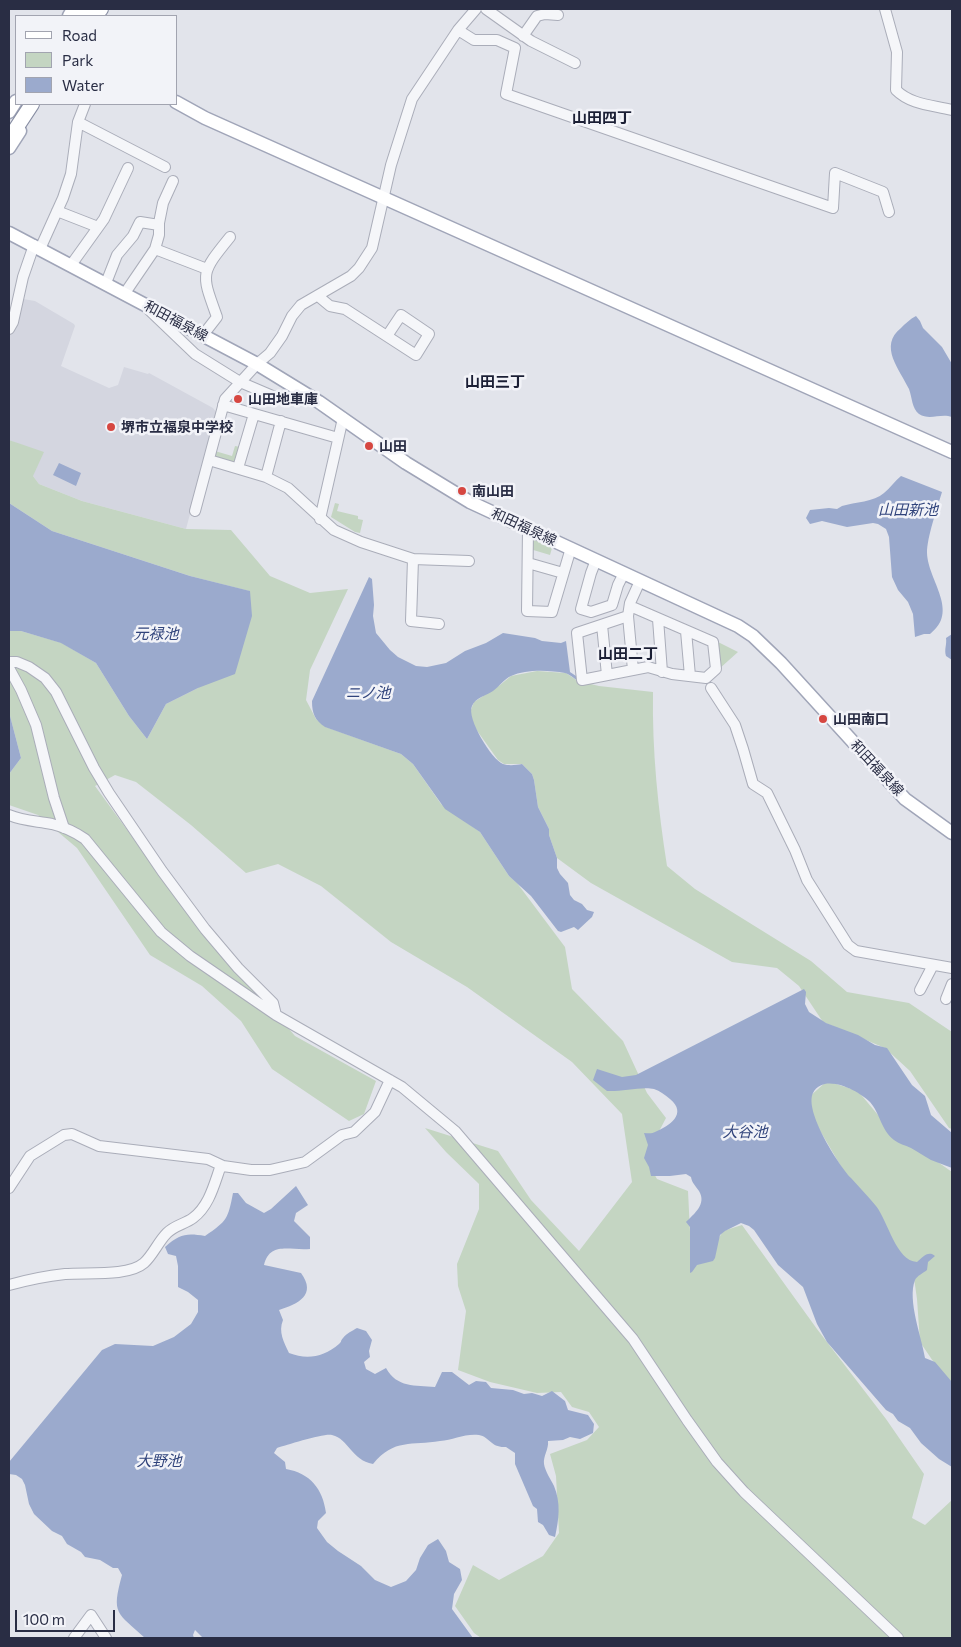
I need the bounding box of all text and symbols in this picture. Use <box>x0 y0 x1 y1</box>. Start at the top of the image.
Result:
legend <box>15 15 178 105</box>
text: Road <box>62 26 97 44</box>
text: Park <box>62 51 93 69</box>
text: Water <box>62 76 104 94</box>
district label: 山田四丁 <box>572 109 632 127</box>
street label: 和田福泉線 <box>141 297 211 345</box>
district label: 山田三丁 <box>465 373 525 391</box>
place label: 山田地車庫 <box>248 391 318 407</box>
marker: 山田地車庫 <box>232 393 244 405</box>
place label: 堺市立福泉中学校 <box>121 419 233 435</box>
marker: 堺市立福泉中学校 <box>105 421 117 433</box>
place label: 山田 <box>379 438 407 454</box>
marker: 山田 <box>363 440 375 452</box>
place label: 南山田 <box>472 483 514 499</box>
marker: 南山田 <box>456 485 468 497</box>
water label: 山田新池 <box>878 501 938 519</box>
street label: 和田福泉線 <box>489 505 559 549</box>
water label: 元禄池 <box>134 625 178 643</box>
district label: 山田二丁 <box>598 645 658 663</box>
water label: ニノ池 <box>346 684 390 702</box>
place label: 山田南口 <box>833 711 889 727</box>
marker: 山田南口 <box>817 713 829 725</box>
street label: 和田福泉線 <box>847 737 907 799</box>
water label: 大谷池 <box>723 1123 767 1141</box>
water label: 大野池 <box>137 1452 181 1470</box>
scale bar <box>18 1600 118 1632</box>
text: 100 m <box>23 1610 65 1628</box>

